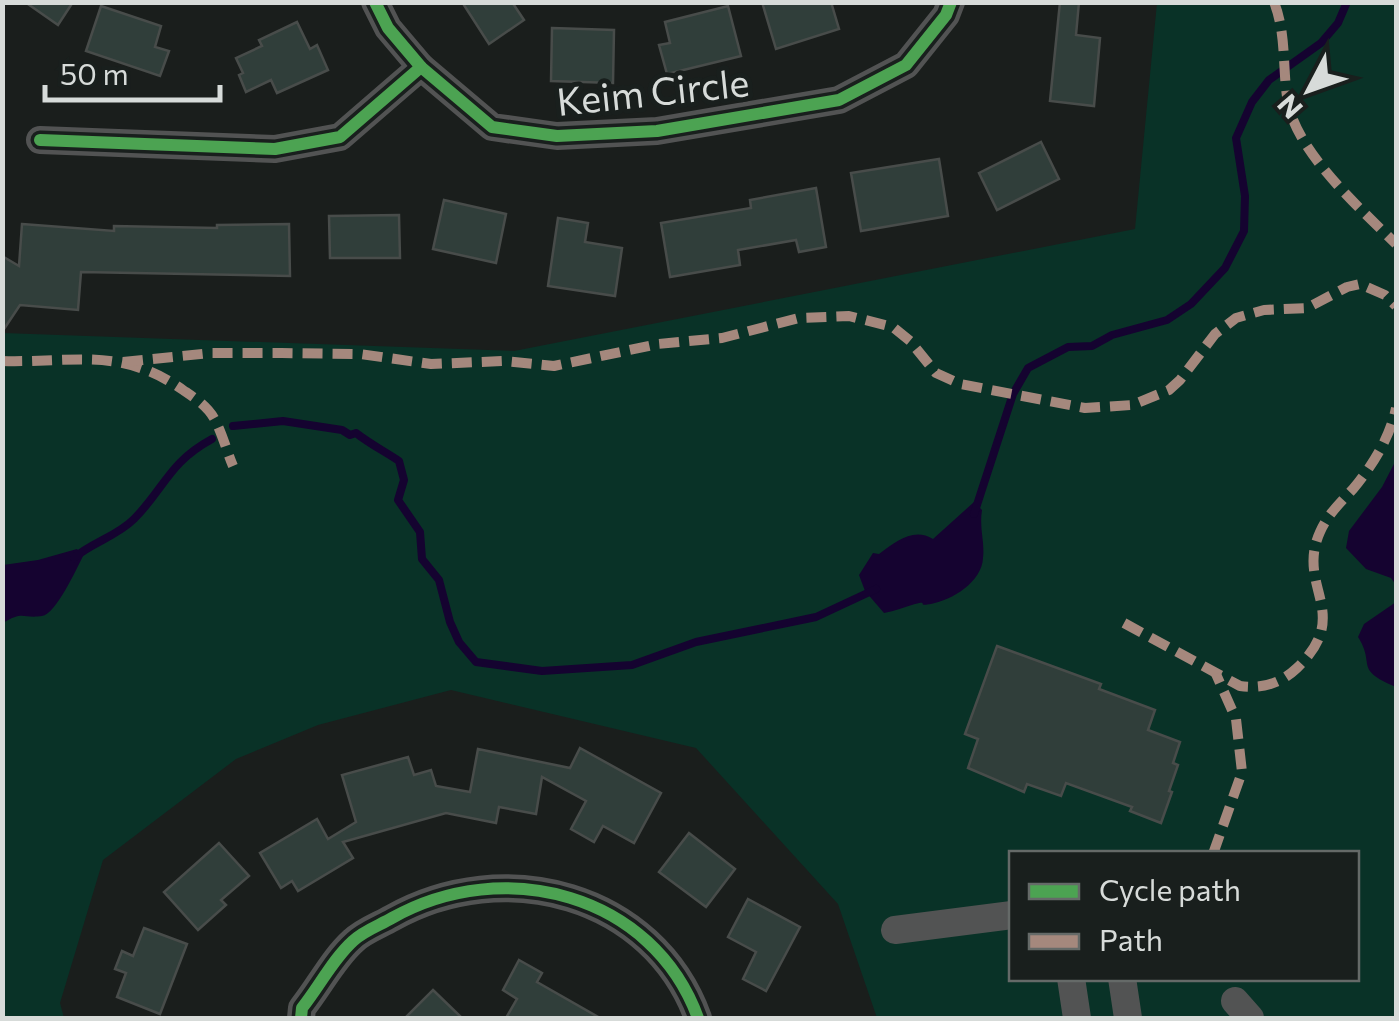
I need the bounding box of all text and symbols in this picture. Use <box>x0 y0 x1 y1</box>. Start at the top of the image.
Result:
scale bar <box>45 40 220 102</box>
north arrow <box>1259 40 1359 140</box>
text: 50 m <box>60 54 129 91</box>
street label: Keim Circle <box>554 57 751 124</box>
text: N <box>1270 88 1309 126</box>
legend <box>1009 851 1359 981</box>
text: Cycle path <box>1099 870 1241 907</box>
text: Path <box>1099 920 1163 957</box>

